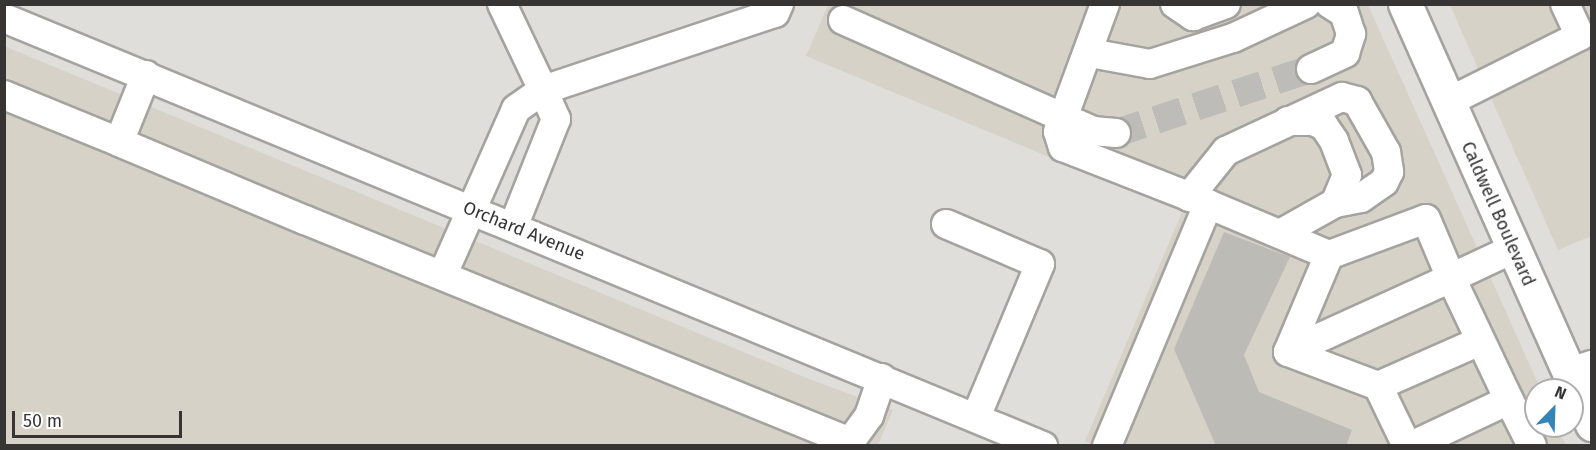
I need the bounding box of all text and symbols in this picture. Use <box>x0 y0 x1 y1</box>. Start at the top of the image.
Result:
street label: Caldwell Boulevard <box>1456 138 1540 290</box>
street label: Orchard Avenue <box>460 197 588 265</box>
north arrow <box>1524 378 1584 438</box>
text: N <box>1552 382 1569 404</box>
scale bar <box>15 399 184 437</box>
text: 50 m <box>23 410 62 432</box>

